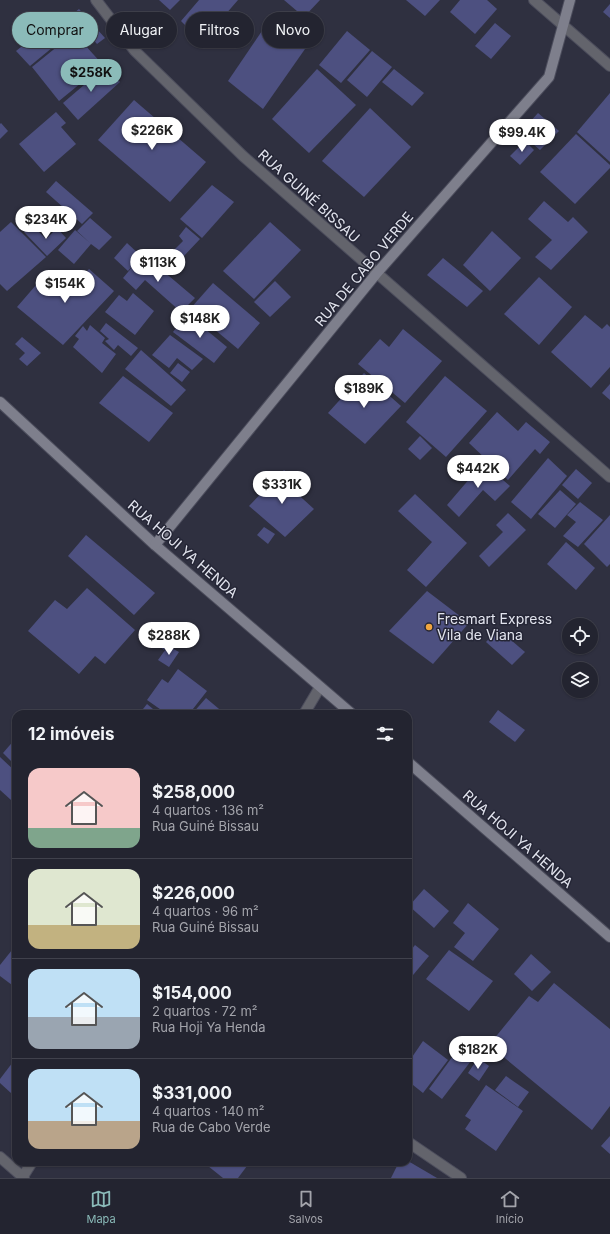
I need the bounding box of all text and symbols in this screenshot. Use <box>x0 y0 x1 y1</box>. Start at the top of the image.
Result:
chip: Comprar <box>12 12 98 48</box>
chip: Alugar <box>106 12 177 48</box>
chip: Filtros <box>185 12 254 48</box>
chip: Novo <box>262 12 324 48</box>
pin: $258K <box>63 59 119 93</box>
text: $258K <box>70 64 112 80</box>
pin: $226K <box>124 117 180 151</box>
pin: $99.4K <box>489 119 555 153</box>
text: $226K <box>131 122 173 138</box>
text: $99.4K <box>498 124 546 140</box>
street label: RUA GUINÉ BISSAU <box>255 145 364 246</box>
pin: $234K <box>18 206 74 240</box>
street label: RUA DE CABO VERDE <box>311 208 416 329</box>
text: $234K <box>24 211 68 227</box>
pin: $113K <box>130 249 186 283</box>
text: $113K <box>139 254 177 270</box>
pin: $154K <box>37 270 93 304</box>
text: $154K <box>45 275 85 291</box>
pin: $148K <box>172 305 228 339</box>
text: $148K <box>180 310 220 326</box>
pin: $189K <box>336 375 392 409</box>
text: $189K <box>344 380 384 396</box>
pin: $442K <box>450 455 506 489</box>
text: $442K <box>456 460 500 476</box>
pin: $331K <box>254 471 310 505</box>
text: $331K <box>262 476 302 492</box>
street label: RUA HOJI YA HENDA <box>125 496 242 601</box>
place label: Fresmart Express Vila de Viana <box>437 610 552 643</box>
map controls <box>562 618 598 698</box>
button: locate <box>562 618 598 654</box>
pin: $288K <box>141 622 197 656</box>
marker: Fresmart Express Vila de Viana <box>424 622 434 632</box>
text: $288K <box>148 627 190 643</box>
button: layers <box>562 662 598 698</box>
icon: filters <box>374 723 396 745</box>
text: 12 imóveis <box>28 724 114 744</box>
text: $258,000 <box>152 782 235 802</box>
icon: home <box>60 784 108 832</box>
street label: RUA HOJI YA HENDA <box>460 786 577 891</box>
text: 4 quartos · 136 m² <box>152 802 264 818</box>
text: Rua Guiné Bissau <box>152 818 259 834</box>
text: $226,000 <box>152 883 235 903</box>
icon: home <box>60 885 108 933</box>
text: 4 quartos · 96 m² <box>152 903 259 919</box>
text: Rua Guiné Bissau <box>152 919 259 935</box>
text: $154,000 <box>152 983 232 1003</box>
icon: home <box>60 985 108 1033</box>
text: 2 quartos · 72 m² <box>152 1003 258 1019</box>
text: Rua Hoji Ya Henda <box>152 1019 265 1035</box>
pin: $182K <box>450 1036 506 1070</box>
text: $182K <box>458 1041 498 1057</box>
text: $331,000 <box>152 1083 232 1103</box>
icon: home <box>60 1085 108 1133</box>
text: 4 quartos · 140 m² <box>152 1103 265 1119</box>
text: Rua de Cabo Verde <box>152 1119 271 1135</box>
tab: Mapa <box>86 1188 116 1226</box>
tab: Salvos <box>289 1188 323 1226</box>
tab: Início <box>496 1188 524 1226</box>

